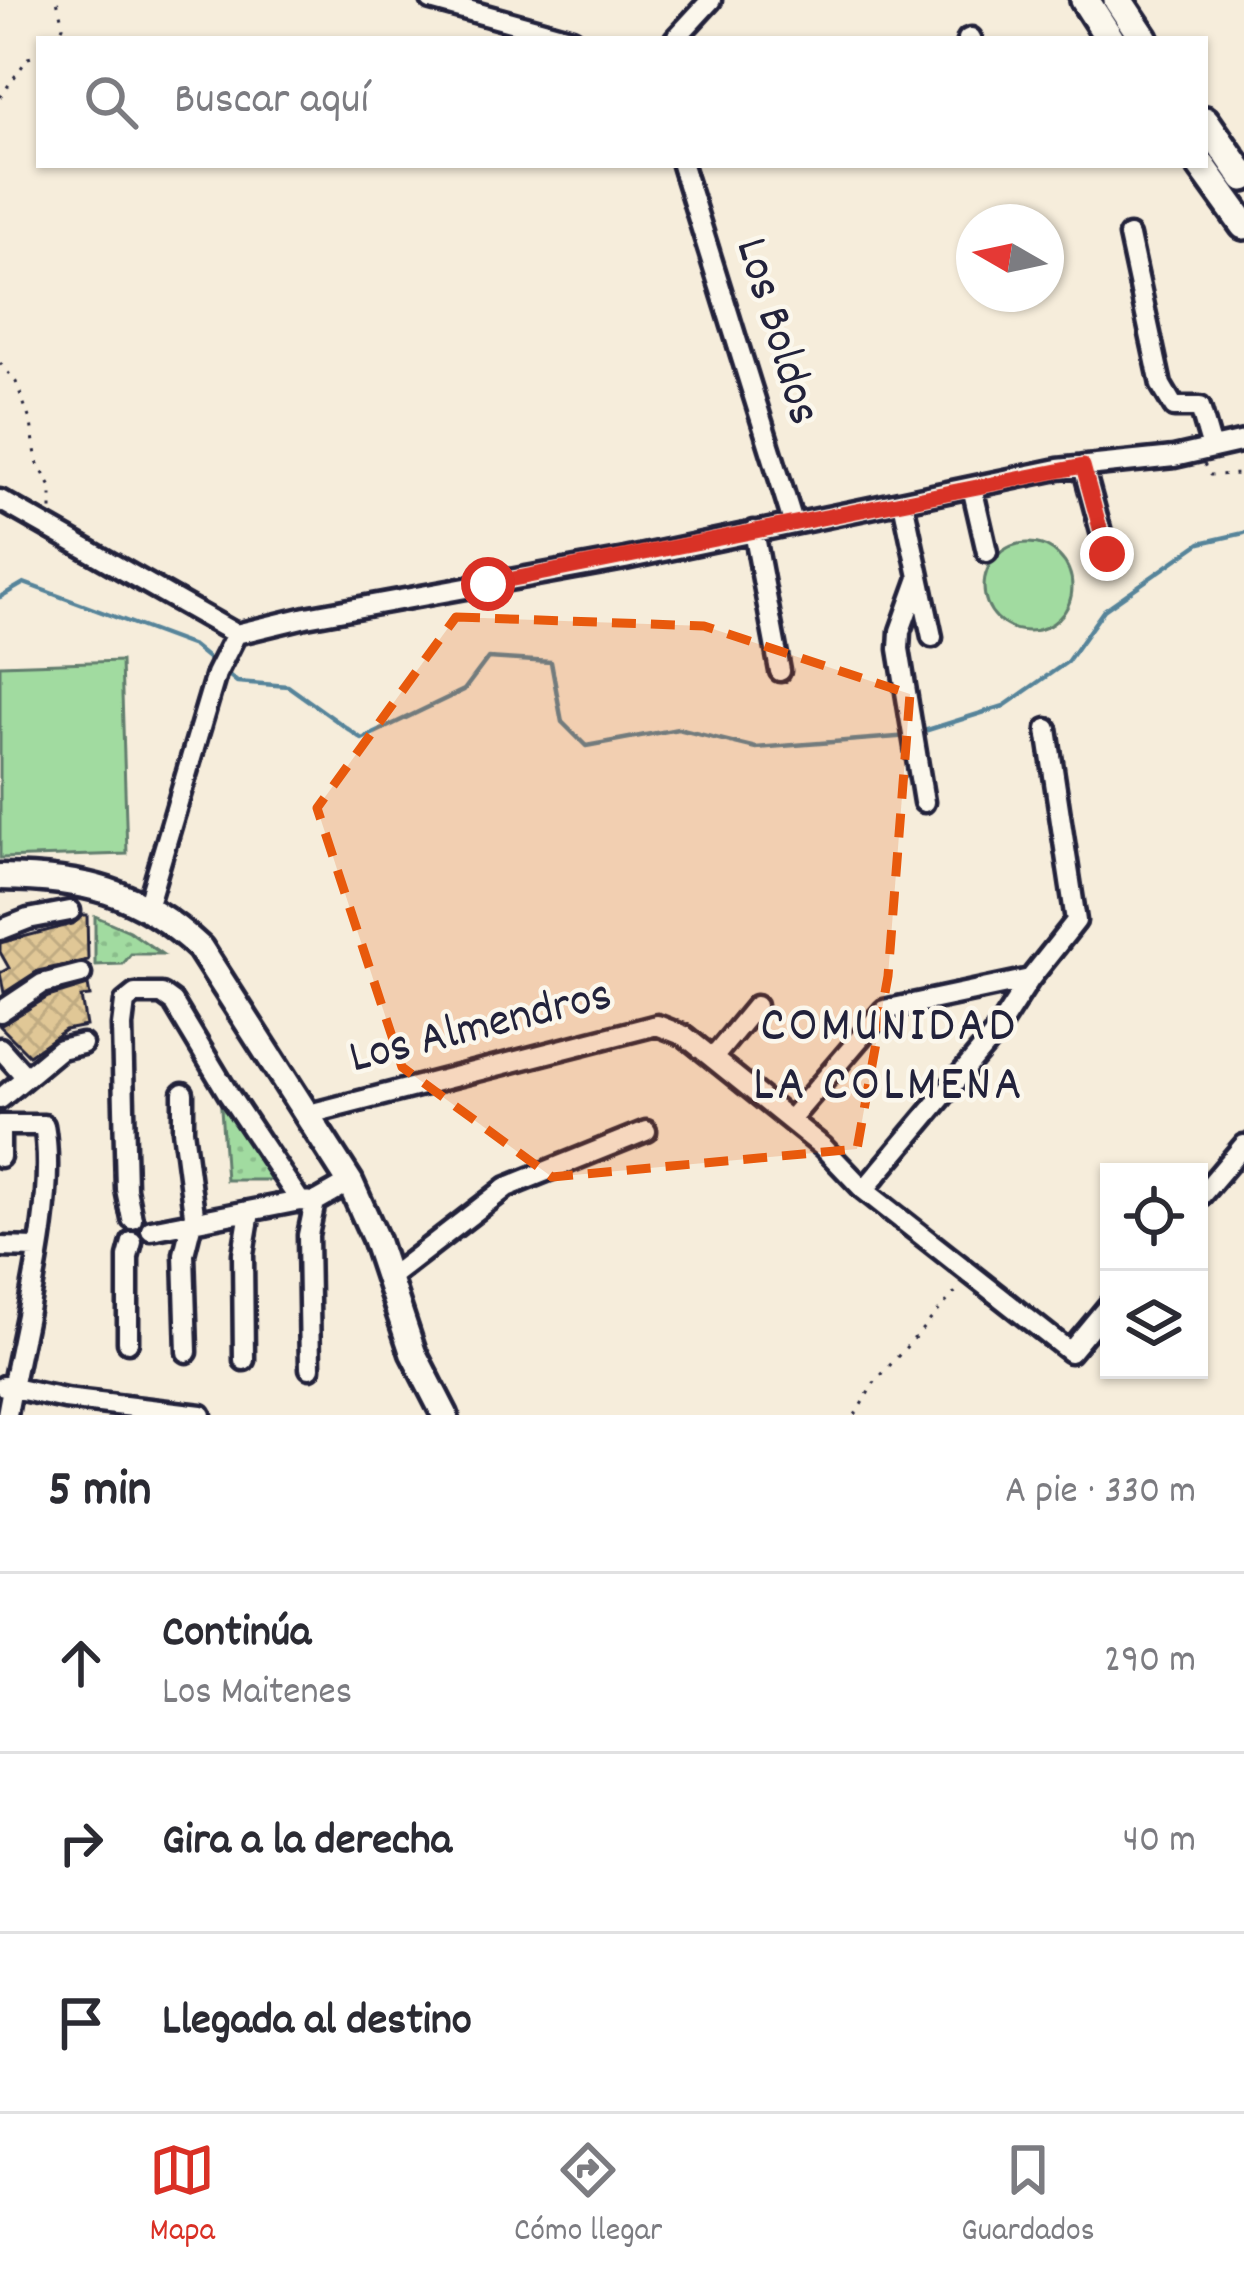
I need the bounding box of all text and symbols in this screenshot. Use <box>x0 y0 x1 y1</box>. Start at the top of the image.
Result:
search box <box>36 36 1208 168</box>
icon: search <box>78 69 144 135</box>
text: Buscar aquí <box>174 70 369 134</box>
north arrow <box>956 204 1064 312</box>
street label: Los Boldos <box>714 230 836 434</box>
route end <box>1080 527 1134 581</box>
route start <box>461 557 515 611</box>
street label: Los Almendros <box>343 963 619 1095</box>
district label: COMUNIDAD LA COLMENA <box>753 993 1025 1124</box>
map controls <box>1100 1163 1208 1379</box>
button: locate <box>1100 1163 1208 1271</box>
button: layers <box>1100 1271 1208 1379</box>
text: 5 min <box>48 1457 151 1529</box>
text: A pie · 330 m <box>1005 1466 1196 1521</box>
text: Continúa <box>162 1603 311 1667</box>
icon: ahead <box>48 1630 114 1696</box>
text: 290 m <box>1104 1635 1196 1690</box>
text: Los Maitenes <box>162 1667 352 1722</box>
icon: right <box>48 1810 114 1876</box>
text: Gira a la derecha <box>162 1811 452 1875</box>
text: 40 m <box>1123 1815 1196 1870</box>
icon: arrive <box>48 1990 114 2056</box>
text: Llegada al destino <box>162 1991 472 2055</box>
tab: Mapa <box>149 2137 215 2256</box>
tab: Cómo llegar <box>514 2137 662 2256</box>
tab: Guardados <box>961 2137 1095 2256</box>

